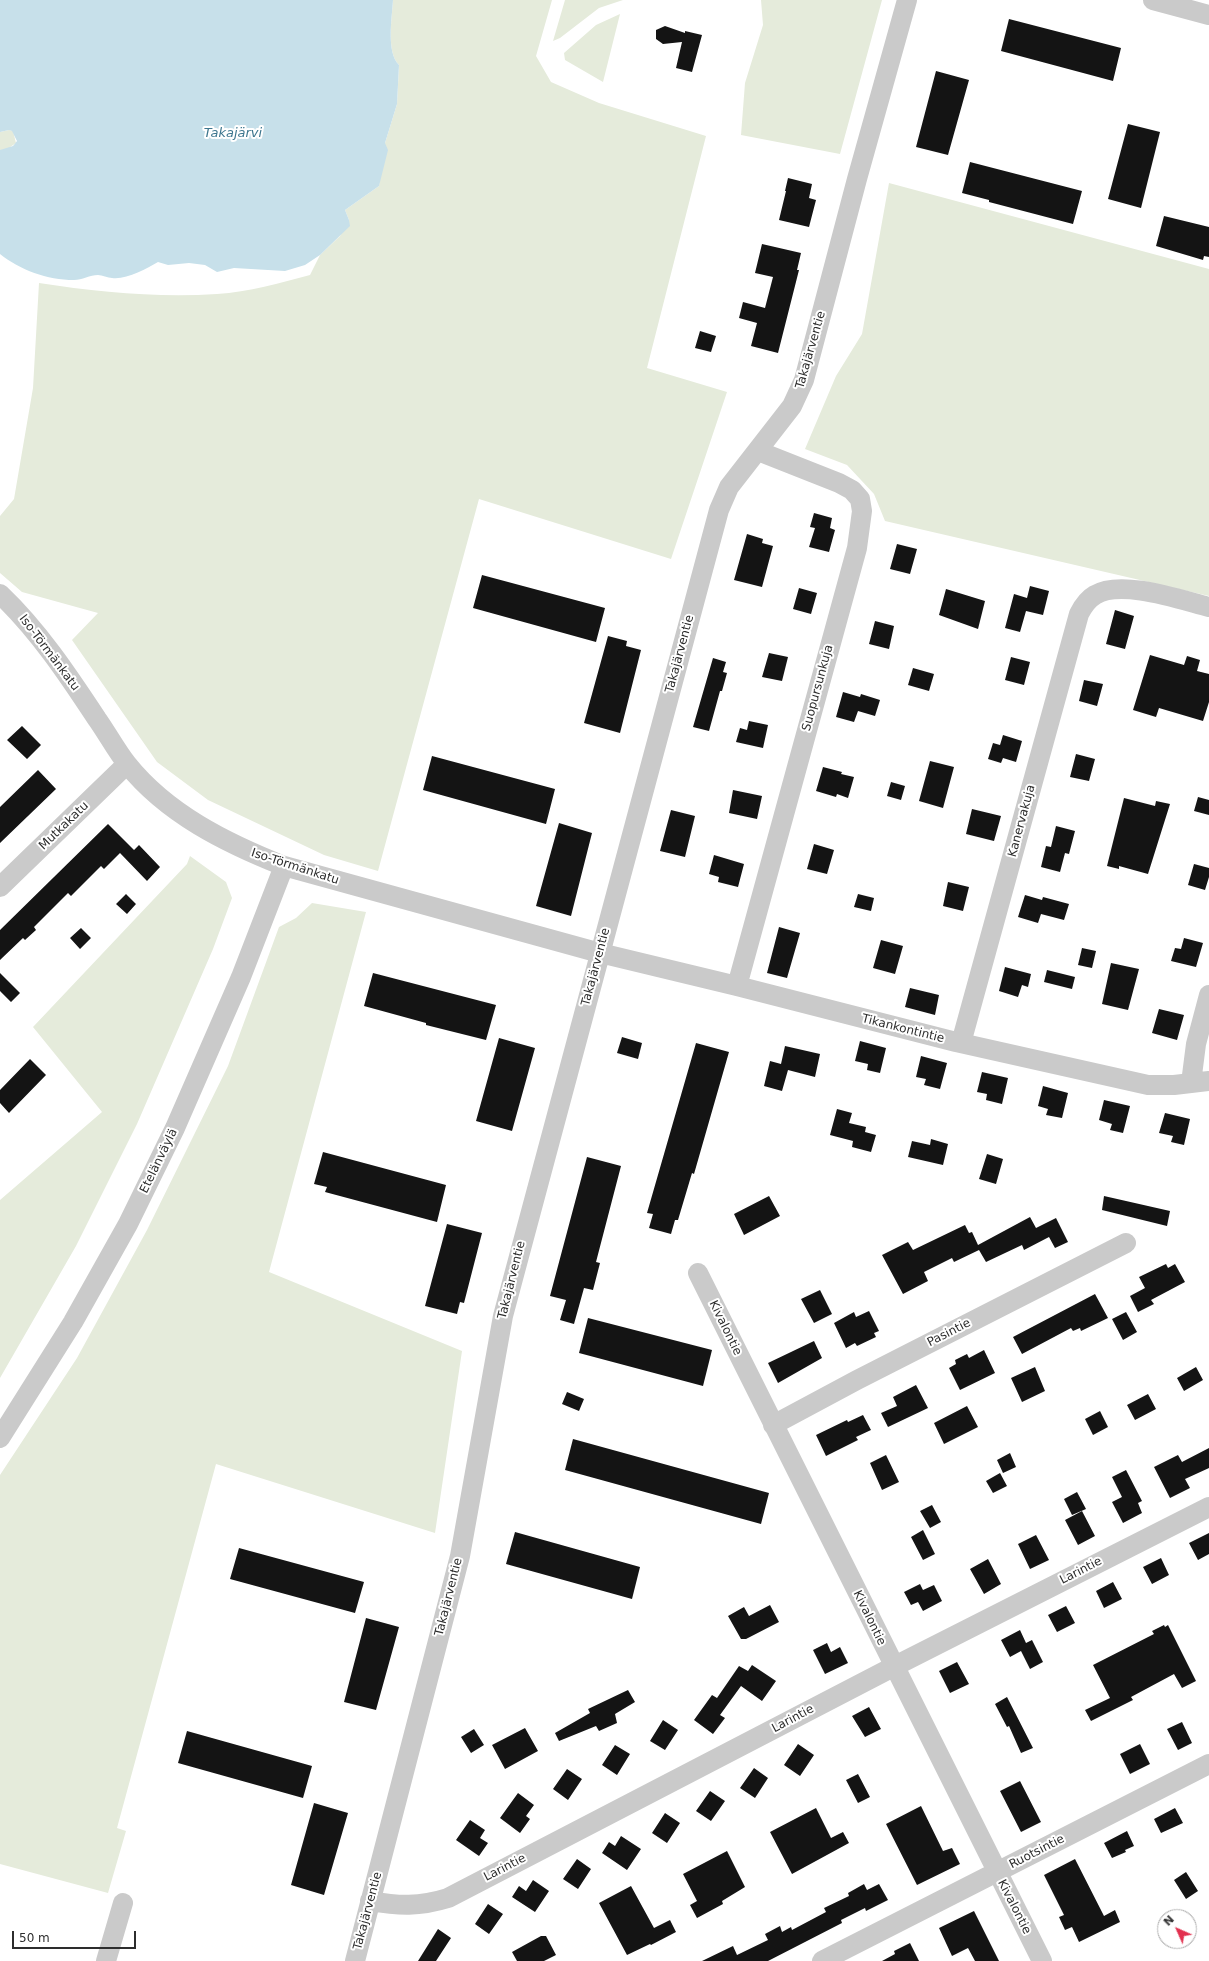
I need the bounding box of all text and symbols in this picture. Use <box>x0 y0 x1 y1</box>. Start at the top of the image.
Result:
water label: Takajärvi <box>204 126 262 142</box>
street label: Takajärventie <box>793 310 829 390</box>
street label: Iso-Törmänkatu <box>16 612 82 694</box>
street label: Takajärventie <box>663 614 697 694</box>
street label: Suopursunkuja <box>800 643 836 733</box>
street label: Kanervakuja <box>1005 783 1039 859</box>
street label: Mutkakatu <box>36 799 92 853</box>
street label: Iso-Törmänkatu <box>249 846 341 888</box>
street label: Takajärventie <box>579 927 613 1007</box>
street label: Tikankontintie <box>860 1012 946 1046</box>
street label: Etelänväylä <box>137 1126 181 1196</box>
street label: Takajärventie <box>495 1239 529 1321</box>
street label: Kivalontie <box>706 1298 744 1358</box>
street label: Pasintie <box>925 1316 973 1350</box>
street label: Larintie <box>1058 1554 1104 1588</box>
street label: Takajärventie <box>432 1556 466 1638</box>
street label: Kivalontie <box>850 1588 888 1648</box>
street label: Larintie <box>770 1702 816 1736</box>
street label: Ruotsintie <box>1007 1832 1067 1872</box>
street label: Larintie <box>482 1851 528 1885</box>
street label: Takajärventie <box>351 1871 385 1951</box>
street label: Kivalontie <box>994 1877 1034 1937</box>
north arrow <box>1157 1909 1197 1949</box>
text: N <box>1161 1913 1177 1929</box>
scale bar <box>14 1923 138 1949</box>
text: 50 m <box>19 1931 50 1945</box>

